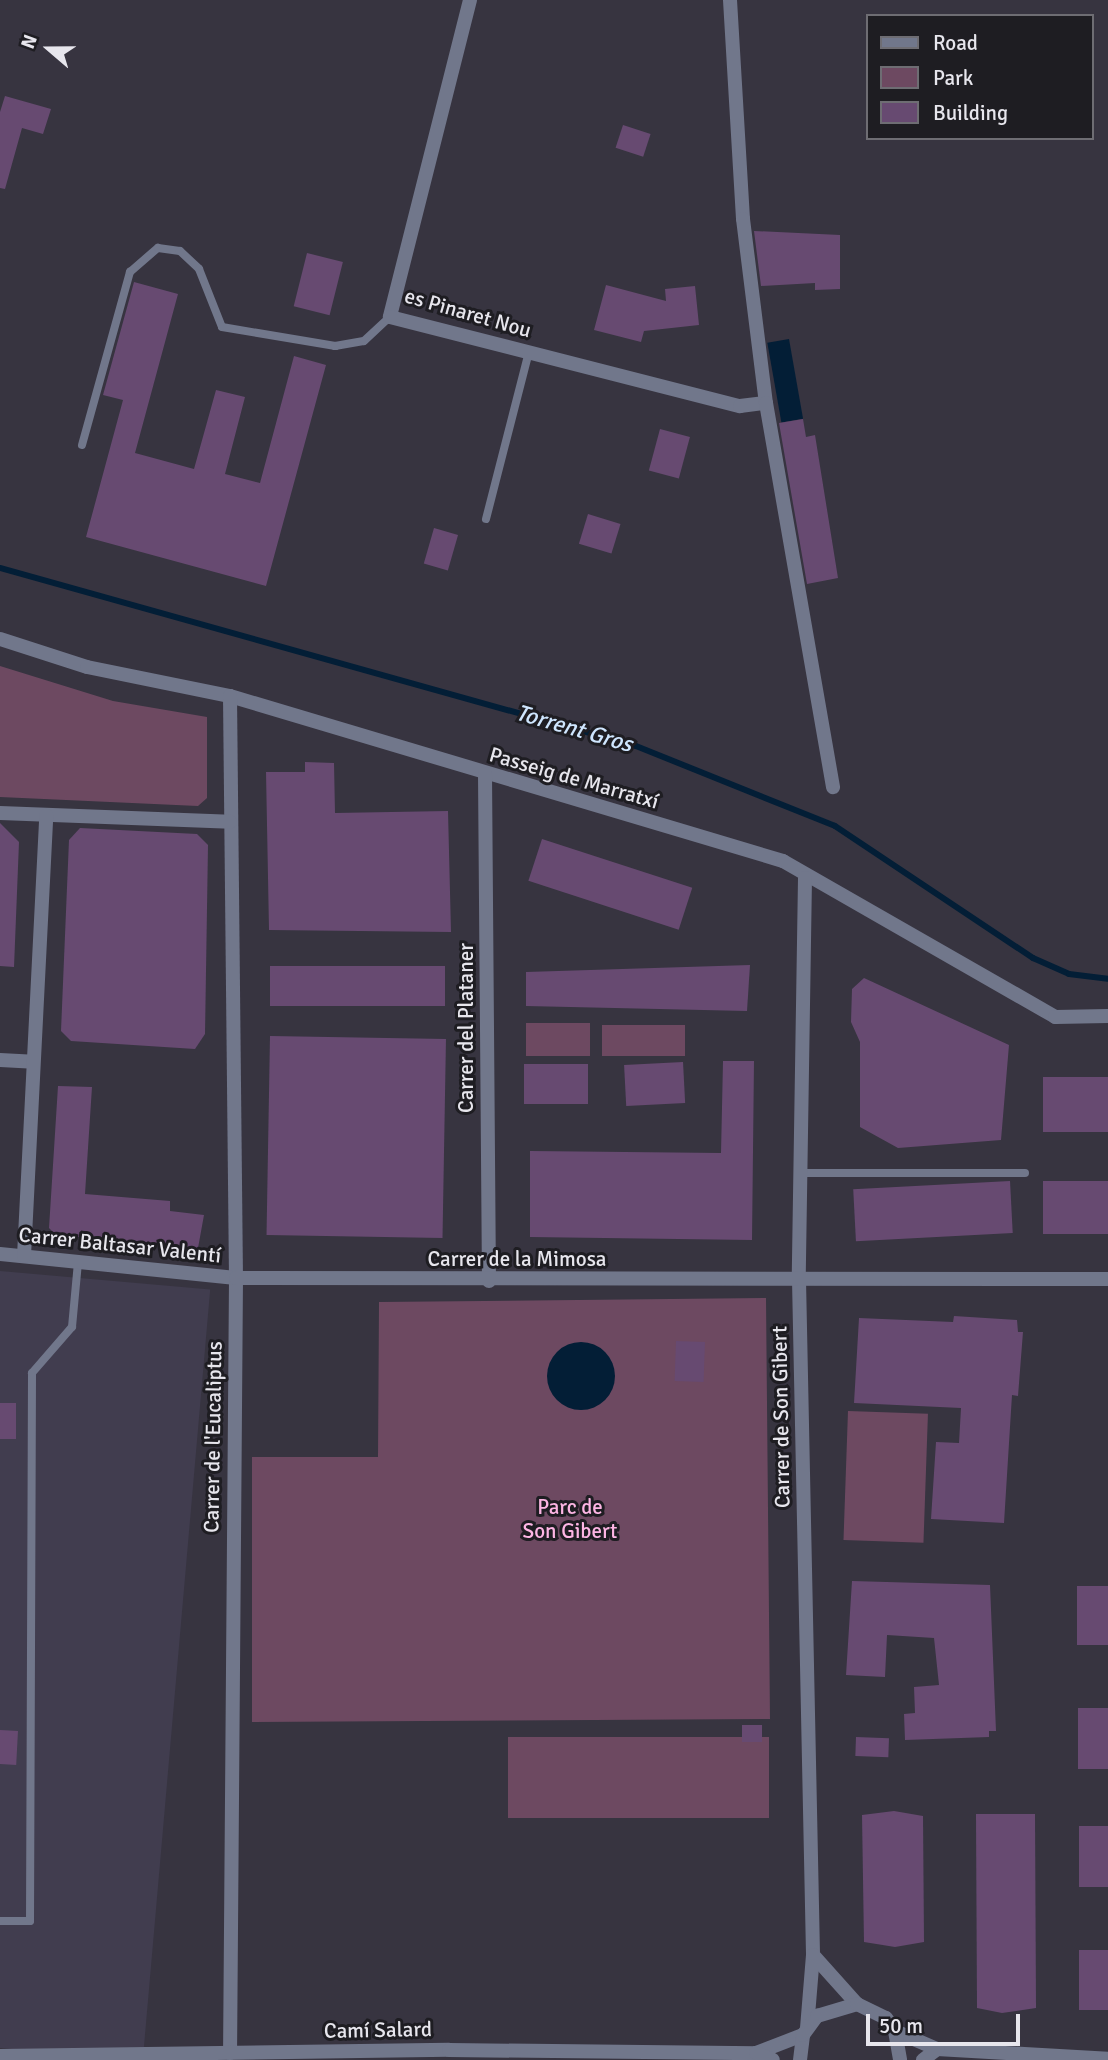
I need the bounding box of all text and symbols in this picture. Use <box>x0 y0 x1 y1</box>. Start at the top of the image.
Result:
north arrow <box>14 14 84 84</box>
legend <box>866 14 1094 140</box>
text: Road <box>933 30 978 56</box>
text: N <box>16 32 43 52</box>
text: Park <box>933 65 973 91</box>
text: Building <box>933 100 1008 126</box>
street label: es Pinaret Nou <box>402 283 534 343</box>
water label: Torrent Gros <box>513 699 635 759</box>
street label: Passeig de Marratxí <box>486 742 662 814</box>
street label: Carrer del Plataner <box>453 943 479 1113</box>
street label: Carrer Baltasar Valentí <box>18 1222 222 1268</box>
street label: Carrer de la Mimosa <box>428 1246 606 1272</box>
street label: Carrer de Son Gibert <box>767 1326 795 1508</box>
street label: Carrer de l'Eucaliptus <box>199 1341 227 1533</box>
park label: Parc de Son Gibert <box>523 1494 617 1544</box>
scale bar <box>870 2000 1024 2044</box>
text: 50 m <box>879 2013 923 2039</box>
street label: Camí Salard <box>324 2016 432 2044</box>

